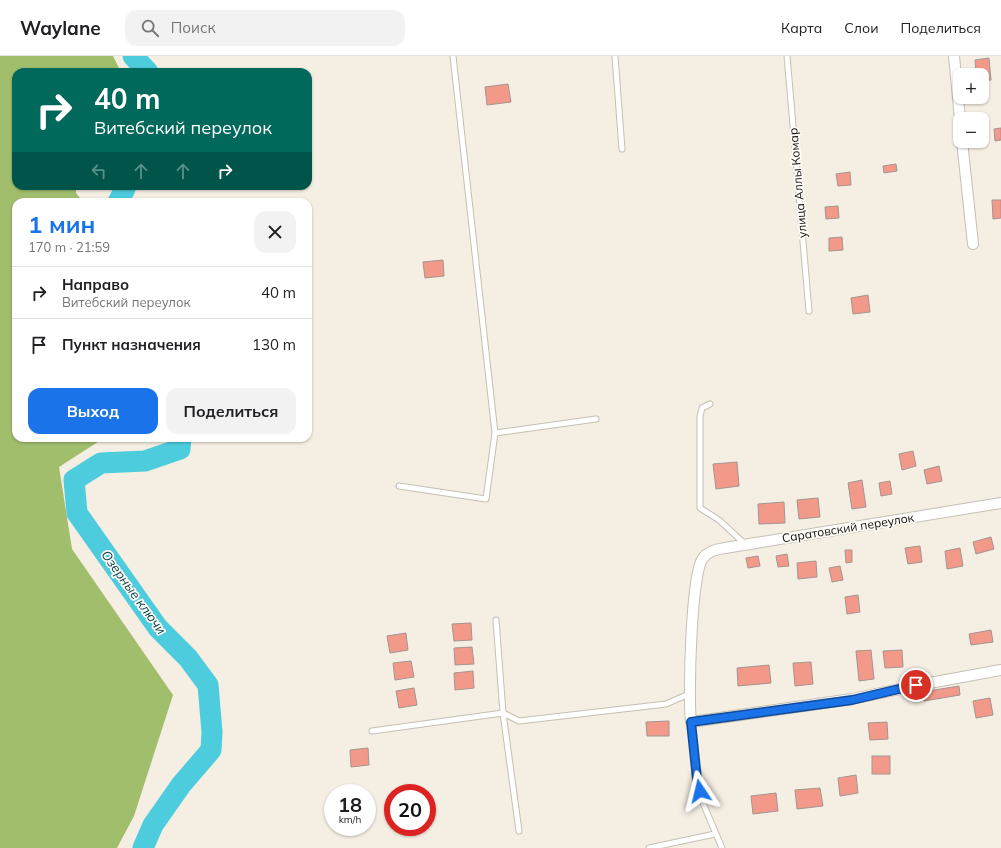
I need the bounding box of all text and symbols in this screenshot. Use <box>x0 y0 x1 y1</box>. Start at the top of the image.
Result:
search box <box>125 10 405 46</box>
text: Waylane <box>20 16 101 40</box>
icon: search <box>139 17 161 39</box>
text: Поиск <box>171 18 216 37</box>
text: Карта <box>781 19 822 37</box>
text: Слои <box>844 19 879 37</box>
text: Поделиться <box>901 19 981 37</box>
map controls <box>953 68 989 148</box>
button: + <box>953 68 989 104</box>
text: 40 m <box>94 81 160 116</box>
icon: right <box>28 84 80 136</box>
button: − <box>953 112 989 148</box>
text: Витебский переулок <box>94 116 272 139</box>
street label: улица Аллы Комар <box>785 127 810 239</box>
icon: left <box>88 160 110 182</box>
icon: ahead <box>130 160 152 182</box>
icon: ahead <box>172 160 194 182</box>
icon: right <box>214 160 236 182</box>
text: 1 мин <box>28 209 95 239</box>
button: close <box>254 211 296 253</box>
text: 170 m · 21:59 <box>28 239 110 255</box>
text: Направо <box>62 275 129 294</box>
icon: right <box>28 282 50 304</box>
text: 40 m <box>261 283 296 302</box>
text: Витебский переулок <box>62 294 190 310</box>
icon: arrive <box>28 334 50 356</box>
text: Пункт назначения <box>62 335 201 354</box>
text: 130 m <box>252 335 296 354</box>
button: Выход <box>28 388 158 434</box>
button: Поделиться <box>166 388 296 434</box>
street label: Саратовский переулок <box>781 510 915 545</box>
water label: Озерные ключи <box>98 547 170 637</box>
pin <box>899 668 933 702</box>
icon: arrive <box>905 674 927 696</box>
position arrow <box>679 770 721 812</box>
speed limit sign: 20 <box>384 784 436 836</box>
text: 18 <box>338 792 362 817</box>
text: km/h <box>339 813 361 826</box>

